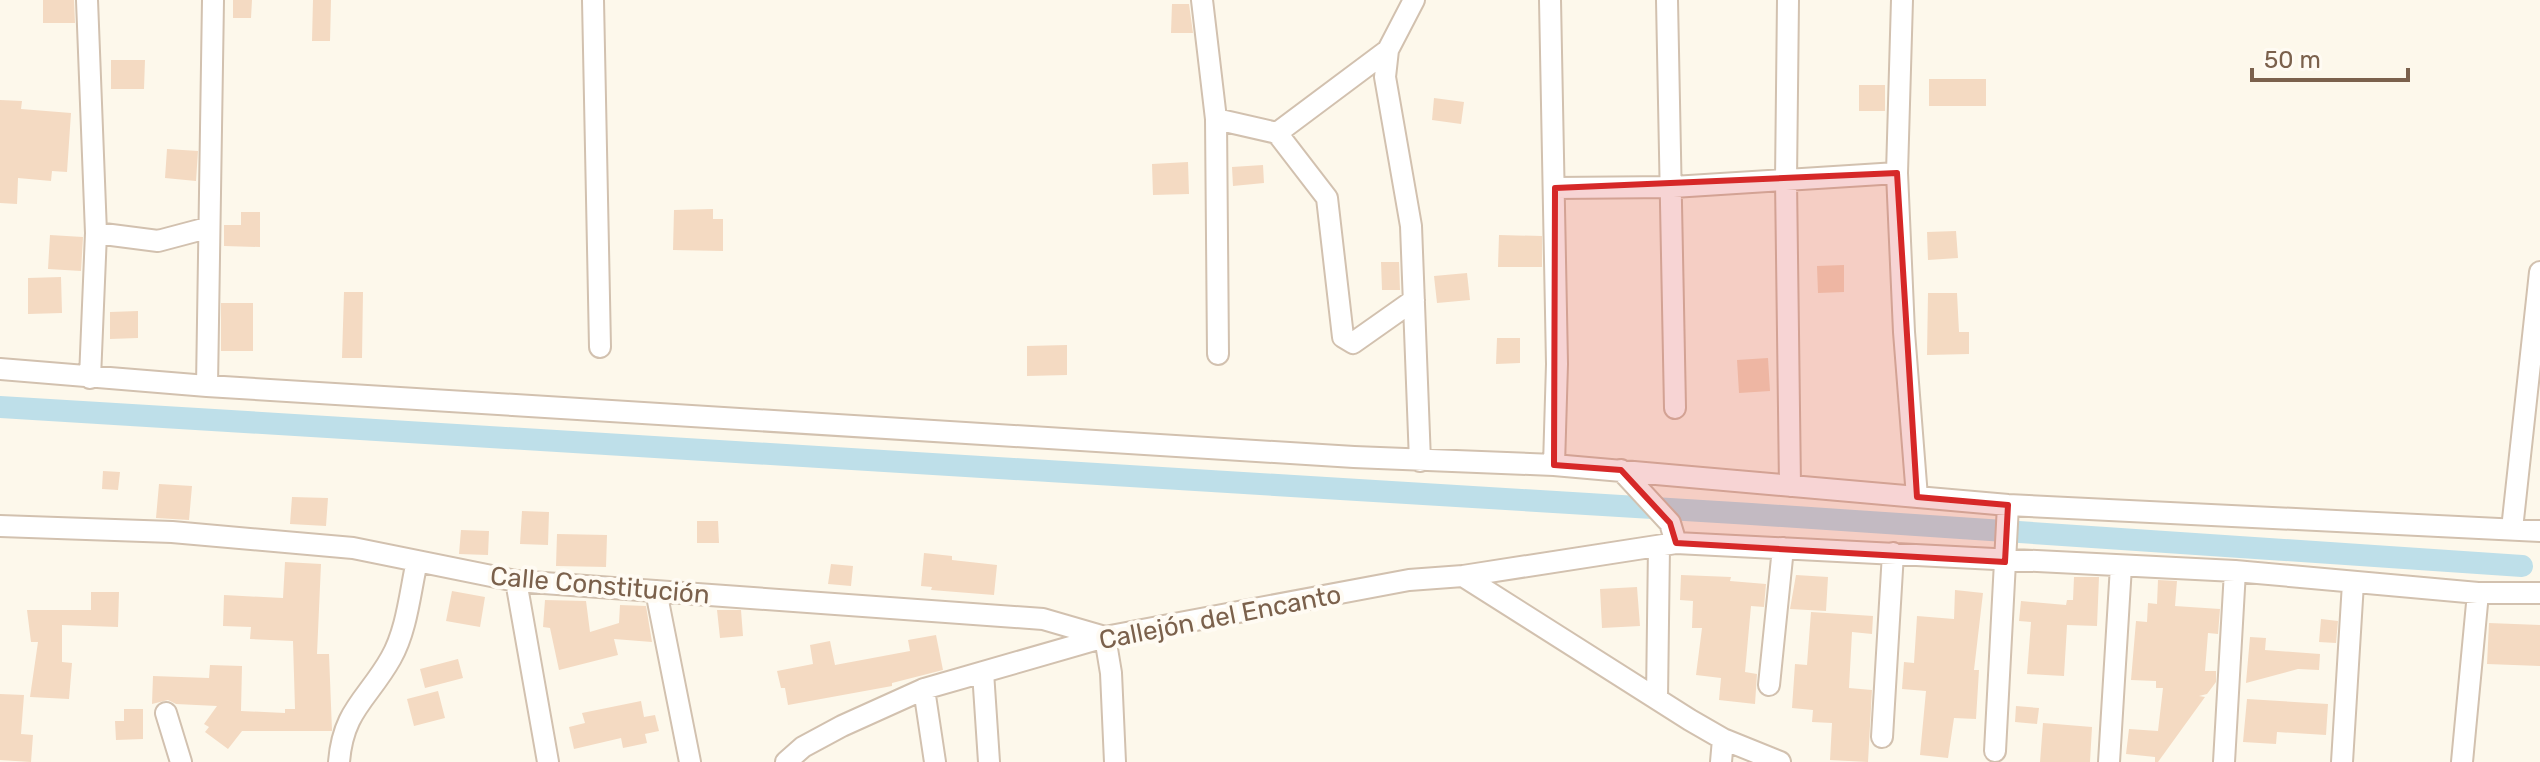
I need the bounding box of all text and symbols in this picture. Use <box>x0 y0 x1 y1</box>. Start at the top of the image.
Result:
scale bar <box>2252 32 2408 82</box>
text: 50 m <box>2264 46 2321 74</box>
street label: Calle Constitución <box>489 560 711 611</box>
street label: Callejón del Encanto <box>1096 579 1344 656</box>

